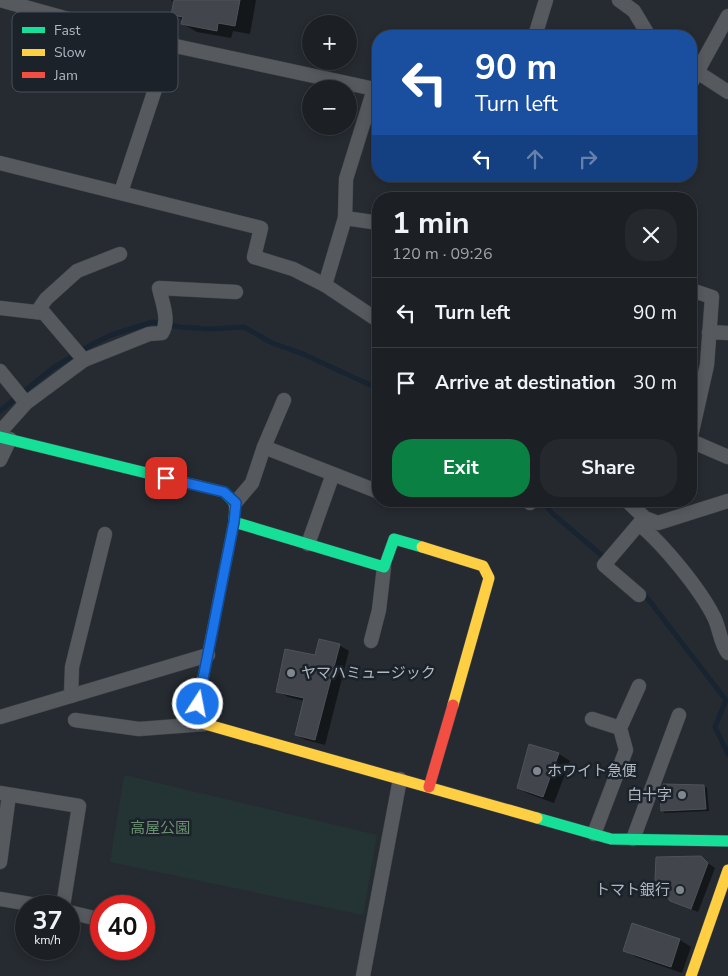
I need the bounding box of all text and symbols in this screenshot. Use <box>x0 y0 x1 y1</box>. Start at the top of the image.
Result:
legend <box>12 12 178 92</box>
map controls <box>302 15 357 135</box>
button: + <box>302 15 357 70</box>
text: Fast <box>54 21 80 40</box>
text: Slow <box>54 43 86 62</box>
text: 90 m <box>475 44 557 91</box>
icon: left <box>392 50 457 115</box>
text: Jam <box>53 66 78 85</box>
button: − <box>302 80 357 135</box>
text: Turn left <box>475 89 558 119</box>
icon: left <box>468 145 496 173</box>
icon: ahead <box>521 145 549 173</box>
icon: right <box>574 145 602 173</box>
text: 1 min <box>392 203 470 244</box>
button: close <box>625 209 677 261</box>
text: 120 m · 09:26 <box>392 243 493 265</box>
icon: left <box>392 299 420 327</box>
text: Turn left <box>435 300 510 326</box>
text: 90 m <box>633 300 677 326</box>
icon: arrive <box>392 369 420 397</box>
text: Arrive at destination <box>435 370 616 396</box>
text: 30 m <box>633 370 677 396</box>
button: Exit <box>392 439 530 497</box>
button: Share <box>540 439 677 497</box>
pin <box>145 457 187 499</box>
icon: arrive <box>152 464 180 492</box>
place label: ヤマハミュージック <box>301 663 436 683</box>
marker: ヤマハミュージック <box>285 667 297 679</box>
position arrow <box>171 677 223 729</box>
place label: ホワイト急便 <box>547 761 637 781</box>
marker: ホワイト急便 <box>531 765 543 777</box>
place label: 白十字 <box>627 785 672 805</box>
marker: 白十字 <box>676 789 688 801</box>
park label: 高屋公園 <box>130 818 190 838</box>
place label: トマト銀行 <box>595 880 670 900</box>
marker: トマト銀行 <box>674 884 686 896</box>
speed limit sign: 40 <box>90 895 155 960</box>
text: 37 <box>32 904 63 938</box>
text: km/h <box>34 932 61 948</box>

